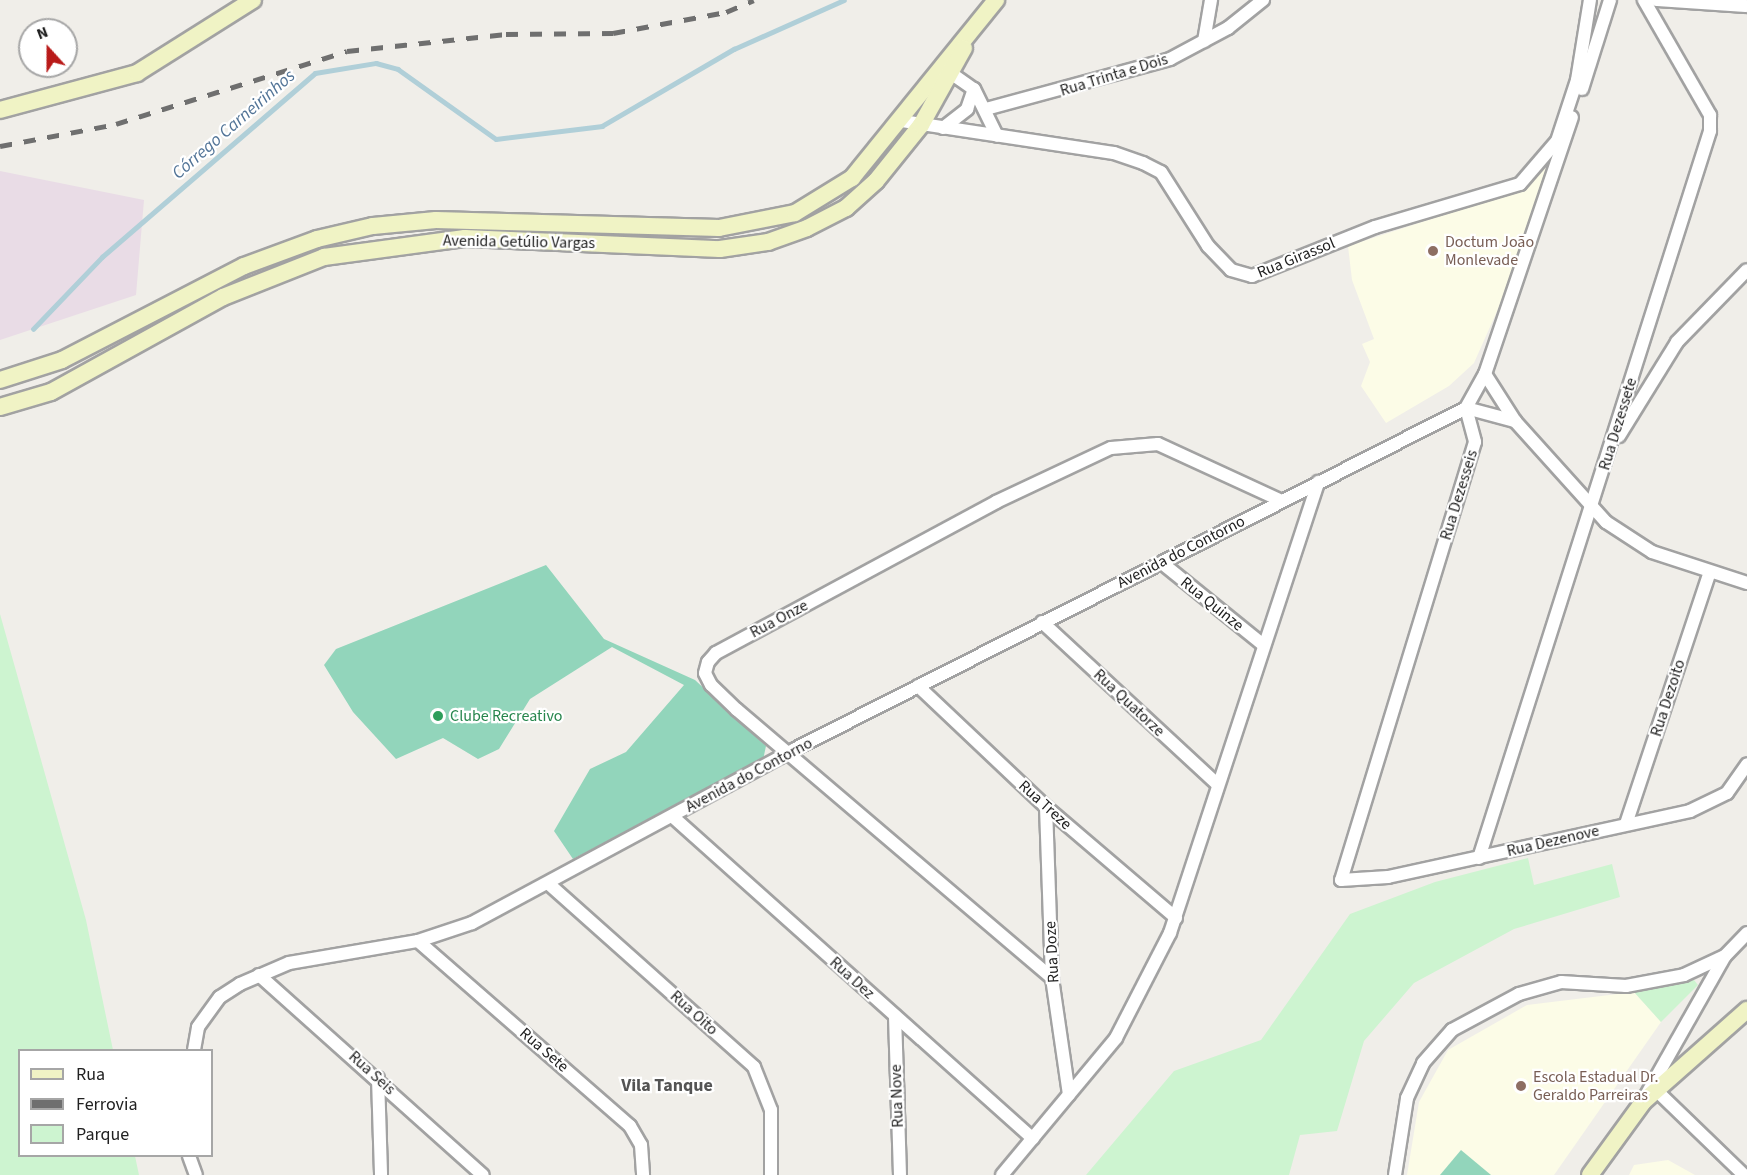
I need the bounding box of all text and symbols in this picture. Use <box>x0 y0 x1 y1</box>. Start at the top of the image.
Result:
north arrow <box>18 18 78 78</box>
text: N <box>33 21 51 45</box>
street label: Rua Trinta e Dois <box>1058 49 1170 101</box>
water label: Córrego Carneirinhos <box>168 66 300 184</box>
street label: Avenida Getúlio Vargas <box>443 231 595 253</box>
place label: Doctum João Monlevade <box>1445 232 1534 270</box>
street label: Rua Girassol <box>1254 234 1338 282</box>
marker: Doctum João Monlevade <box>1426 244 1440 258</box>
street label: Rua Dezessete <box>1595 375 1641 473</box>
street label: Rua Dezesseis <box>1436 448 1482 542</box>
street label: Avenida do Contorno <box>1114 511 1248 593</box>
street label: Rua Quinze <box>1177 573 1247 635</box>
street label: Rua Onze <box>747 596 811 642</box>
street label: Rua Dezoito <box>1647 657 1689 739</box>
street label: Rua Quatorze <box>1089 665 1169 741</box>
place label: Clube Recreativo <box>450 706 562 726</box>
marker: Clube Recreativo <box>431 709 445 723</box>
street label: Avenida do Contorno <box>682 733 816 817</box>
street label: Rua Treze <box>1014 776 1076 834</box>
street label: Rua Dezenove <box>1505 821 1601 861</box>
street label: Rua Doze <box>1041 921 1063 983</box>
street label: Rua Dez <box>826 953 878 1003</box>
street label: Rua Oito <box>666 987 722 1039</box>
street label: Rua Sete <box>516 1024 572 1076</box>
street label: Rua Seis <box>345 1047 399 1099</box>
legend <box>18 1049 213 1157</box>
text: Rua <box>76 1062 105 1087</box>
street label: Rua Nove <box>886 1064 908 1128</box>
place label: Escola Estadual Dr. Geraldo Parreiras <box>1533 1067 1658 1105</box>
district label: Vila Tanque <box>621 1075 713 1097</box>
marker: Escola Estadual Dr. Geraldo Parreiras <box>1514 1079 1528 1093</box>
text: Ferrovia <box>76 1092 137 1117</box>
text: Parque <box>76 1122 129 1147</box>

